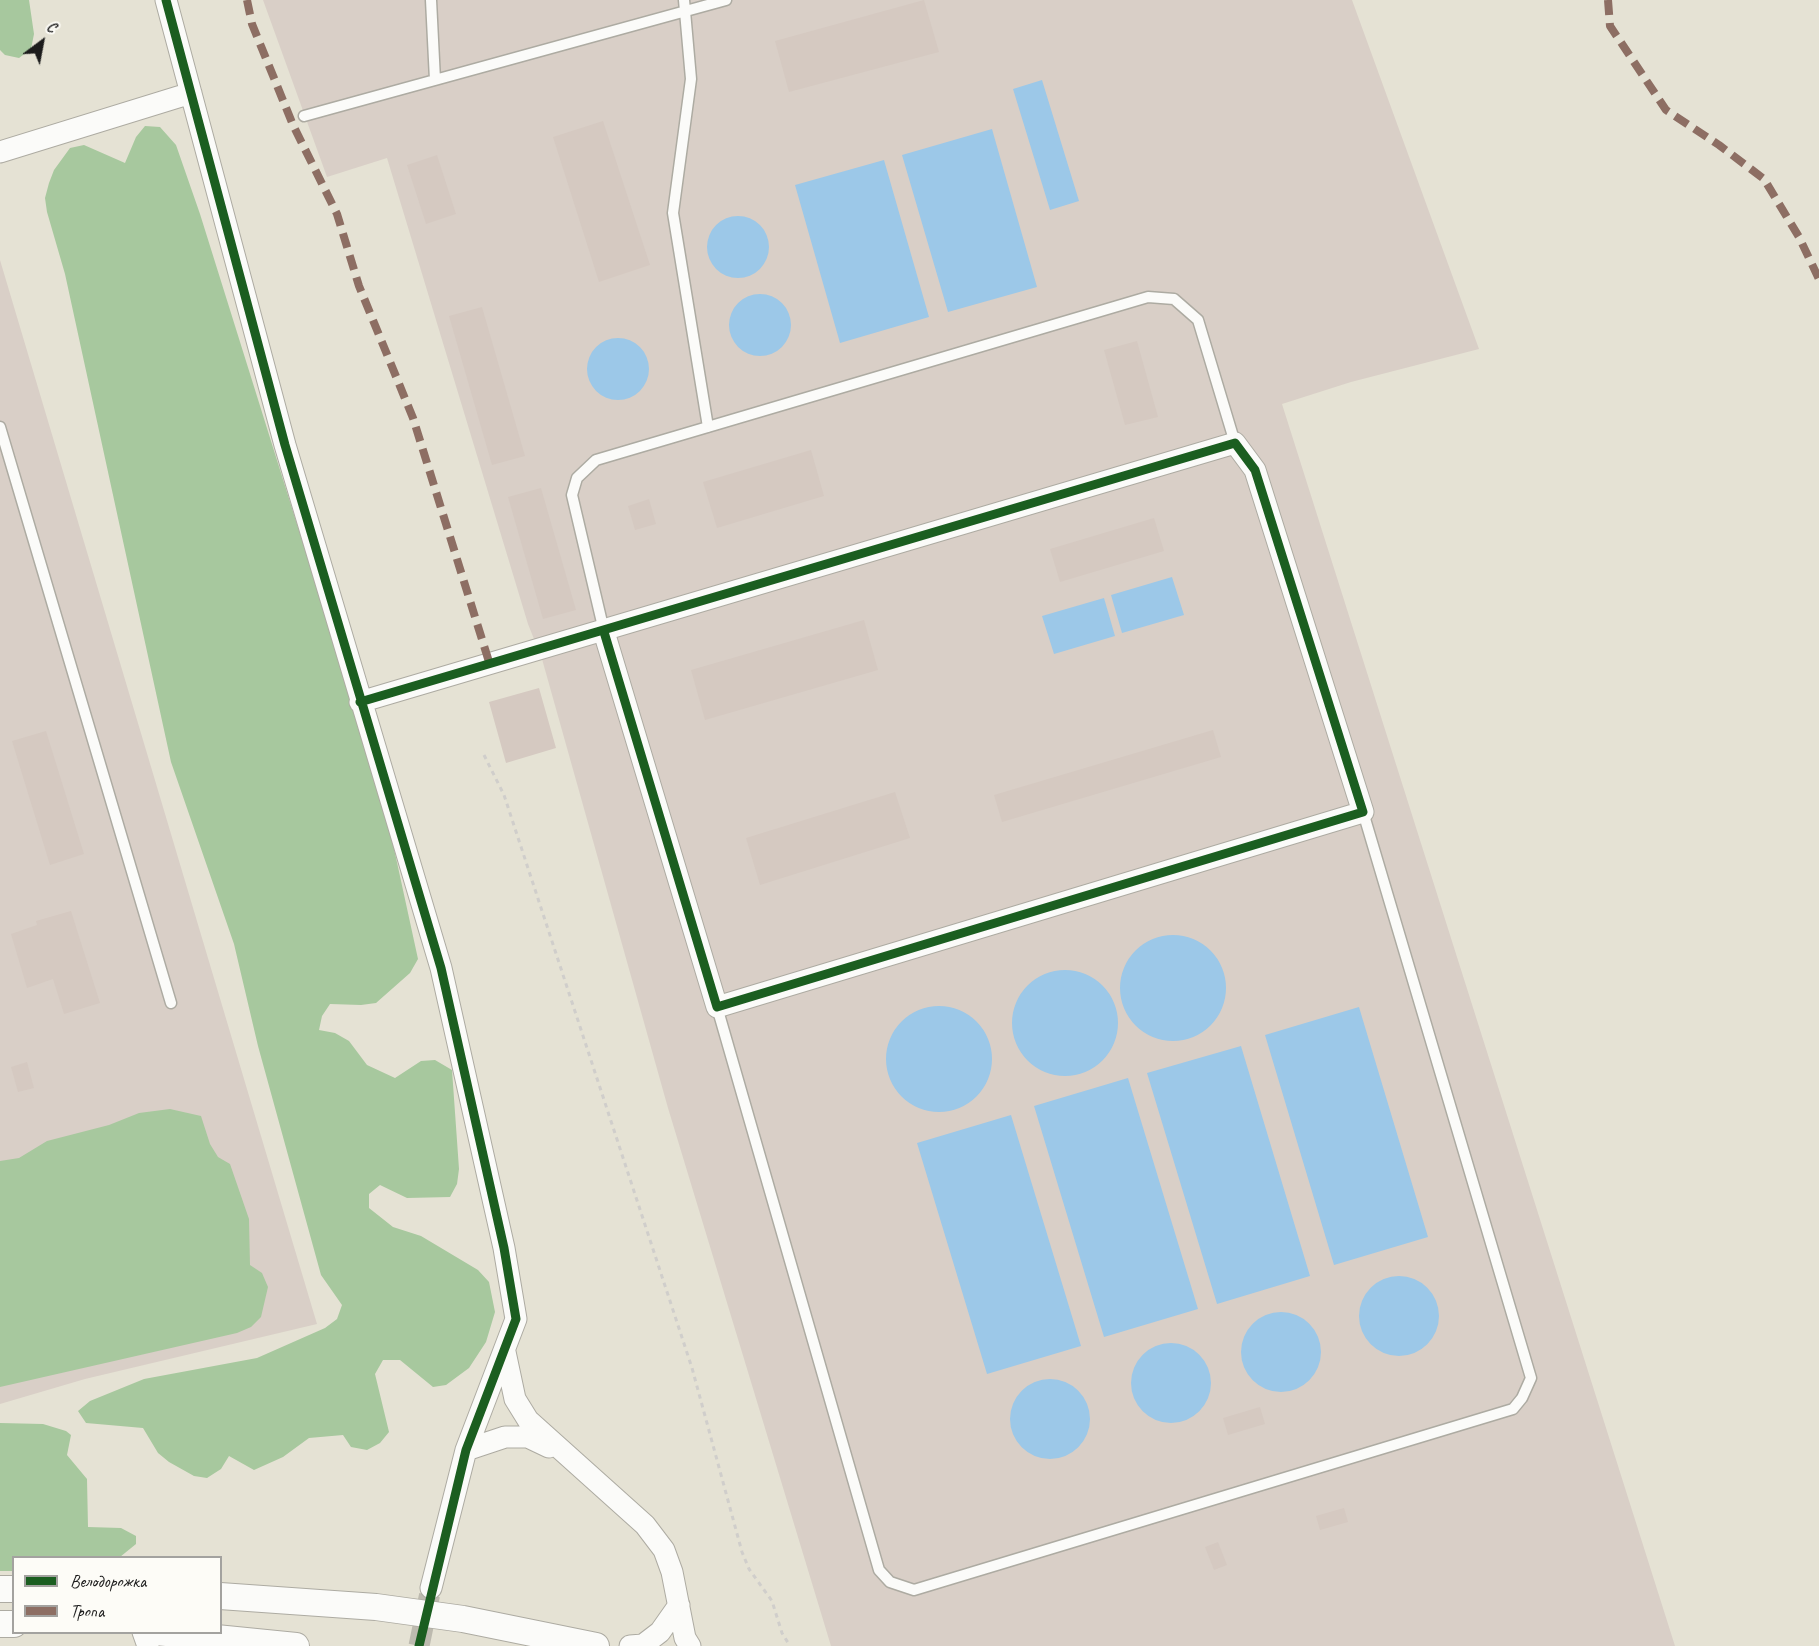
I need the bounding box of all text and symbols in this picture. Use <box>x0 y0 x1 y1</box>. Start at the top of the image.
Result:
north arrow <box>12 12 72 72</box>
text: С <box>43 16 60 37</box>
legend <box>12 1556 222 1634</box>
text: Велодорожка <box>70 1570 146 1592</box>
text: Тропа <box>70 1600 104 1622</box>

